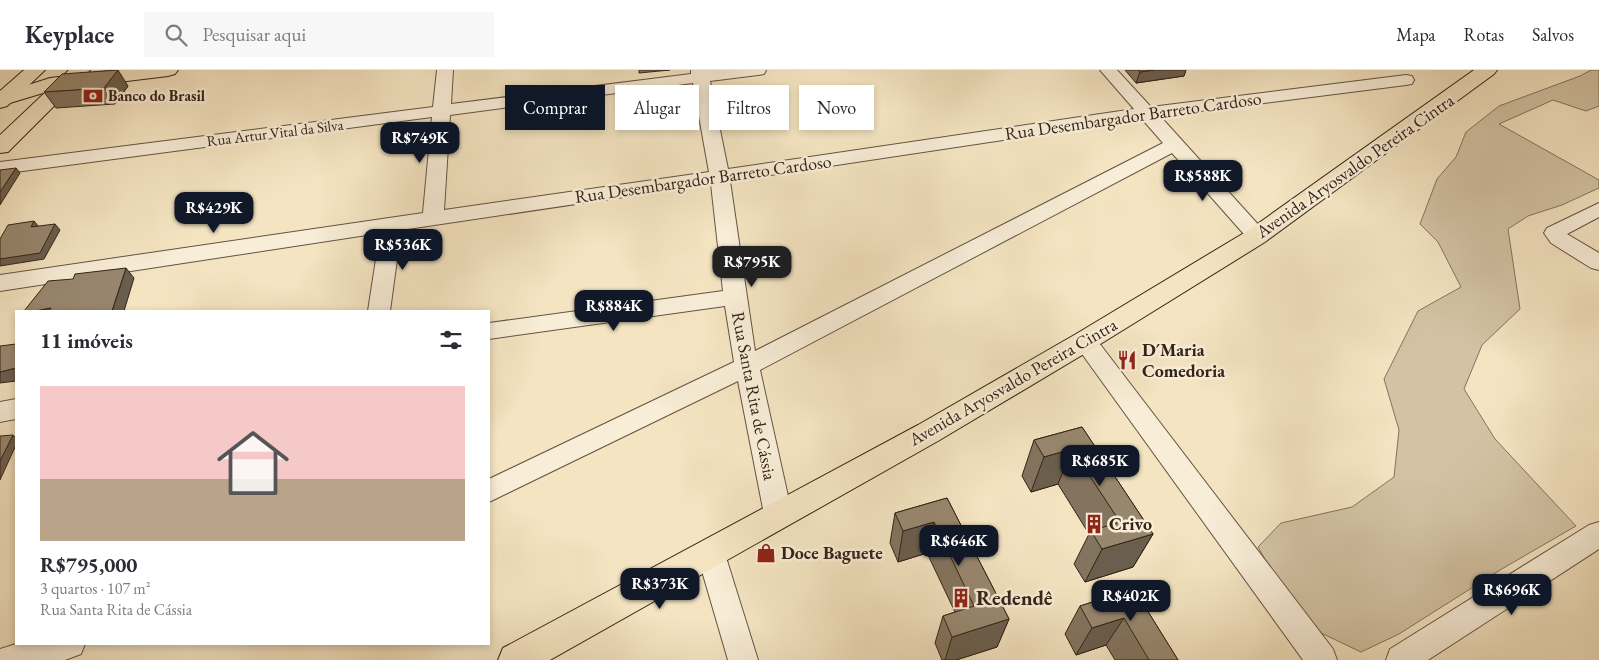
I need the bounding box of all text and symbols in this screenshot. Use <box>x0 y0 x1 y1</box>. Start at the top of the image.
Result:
search box <box>144 12 494 57</box>
text: Keyplace <box>25 19 114 50</box>
icon: search <box>162 21 190 49</box>
text: Pesquisar aqui <box>202 22 306 47</box>
text: Mapa <box>1396 23 1436 46</box>
text: Rotas <box>1464 23 1504 46</box>
text: Salvos <box>1532 23 1574 46</box>
bank icon: Banco do Brasil <box>82 85 104 107</box>
chip: Comprar <box>505 85 605 130</box>
chip: Alugar <box>615 85 699 130</box>
chip: Filtros <box>709 85 789 130</box>
chip: Novo <box>799 85 874 130</box>
place label: Banco do Brasil <box>108 86 206 105</box>
street label: Rua Desembargador Barreto Cardoso <box>1003 86 1263 145</box>
street label: Avenida Aryosvaldo Pereira Cintra <box>1250 88 1459 243</box>
street label: Rua Artur Vital da Silva <box>206 115 344 150</box>
pin: R$749K <box>379 122 461 164</box>
text: R$749K <box>391 127 449 148</box>
street label: Rua Desembargador Barreto Cardoso <box>573 149 833 208</box>
pin: R$588K <box>1162 160 1244 202</box>
text: R$588K <box>1174 165 1232 186</box>
pin: R$429K <box>173 191 255 234</box>
text: R$429K <box>185 197 243 218</box>
pin: R$536K <box>362 228 444 271</box>
text: R$536K <box>374 234 432 255</box>
pin: R$795K <box>711 246 793 288</box>
text: R$795K <box>723 251 781 272</box>
pin: R$884K <box>573 290 655 332</box>
text: R$884K <box>585 295 643 316</box>
street label: Rua Santa Rita de Cássia <box>727 310 782 483</box>
street label: Avenida Aryosvaldo Pereira Cintra <box>904 312 1122 451</box>
icon: filters <box>437 326 465 354</box>
text: 11 imóveis <box>40 327 133 354</box>
place label: D´Maria Comedoria <box>1142 338 1225 382</box>
restaurant icon: D´Maria Comedoria <box>1116 349 1138 371</box>
icon: home <box>208 418 298 508</box>
pin: R$685K <box>1059 444 1141 487</box>
text: R$685K <box>1071 450 1129 471</box>
place label: Crivo <box>1109 512 1152 535</box>
building icon: Crivo <box>1083 513 1105 535</box>
pin: R$646K <box>918 524 1000 567</box>
text: R$646K <box>930 530 988 551</box>
place label: Doce Baguete <box>781 541 883 564</box>
shop icon: Doce Baguete <box>755 542 777 564</box>
text: R$795,000 <box>40 551 137 578</box>
pin: R$373K <box>619 568 701 610</box>
text: R$373K <box>631 573 689 594</box>
pin: R$696K <box>1471 574 1553 616</box>
text: 3 quartos · 107 m² <box>40 578 151 599</box>
text: R$696K <box>1483 579 1541 600</box>
pin: R$402K <box>1090 580 1172 622</box>
place label: Redendê <box>976 584 1053 611</box>
text: R$402K <box>1102 585 1160 606</box>
building icon: Redendê <box>950 587 972 609</box>
text: Rua Santa Rita de Cássia <box>40 599 192 620</box>

